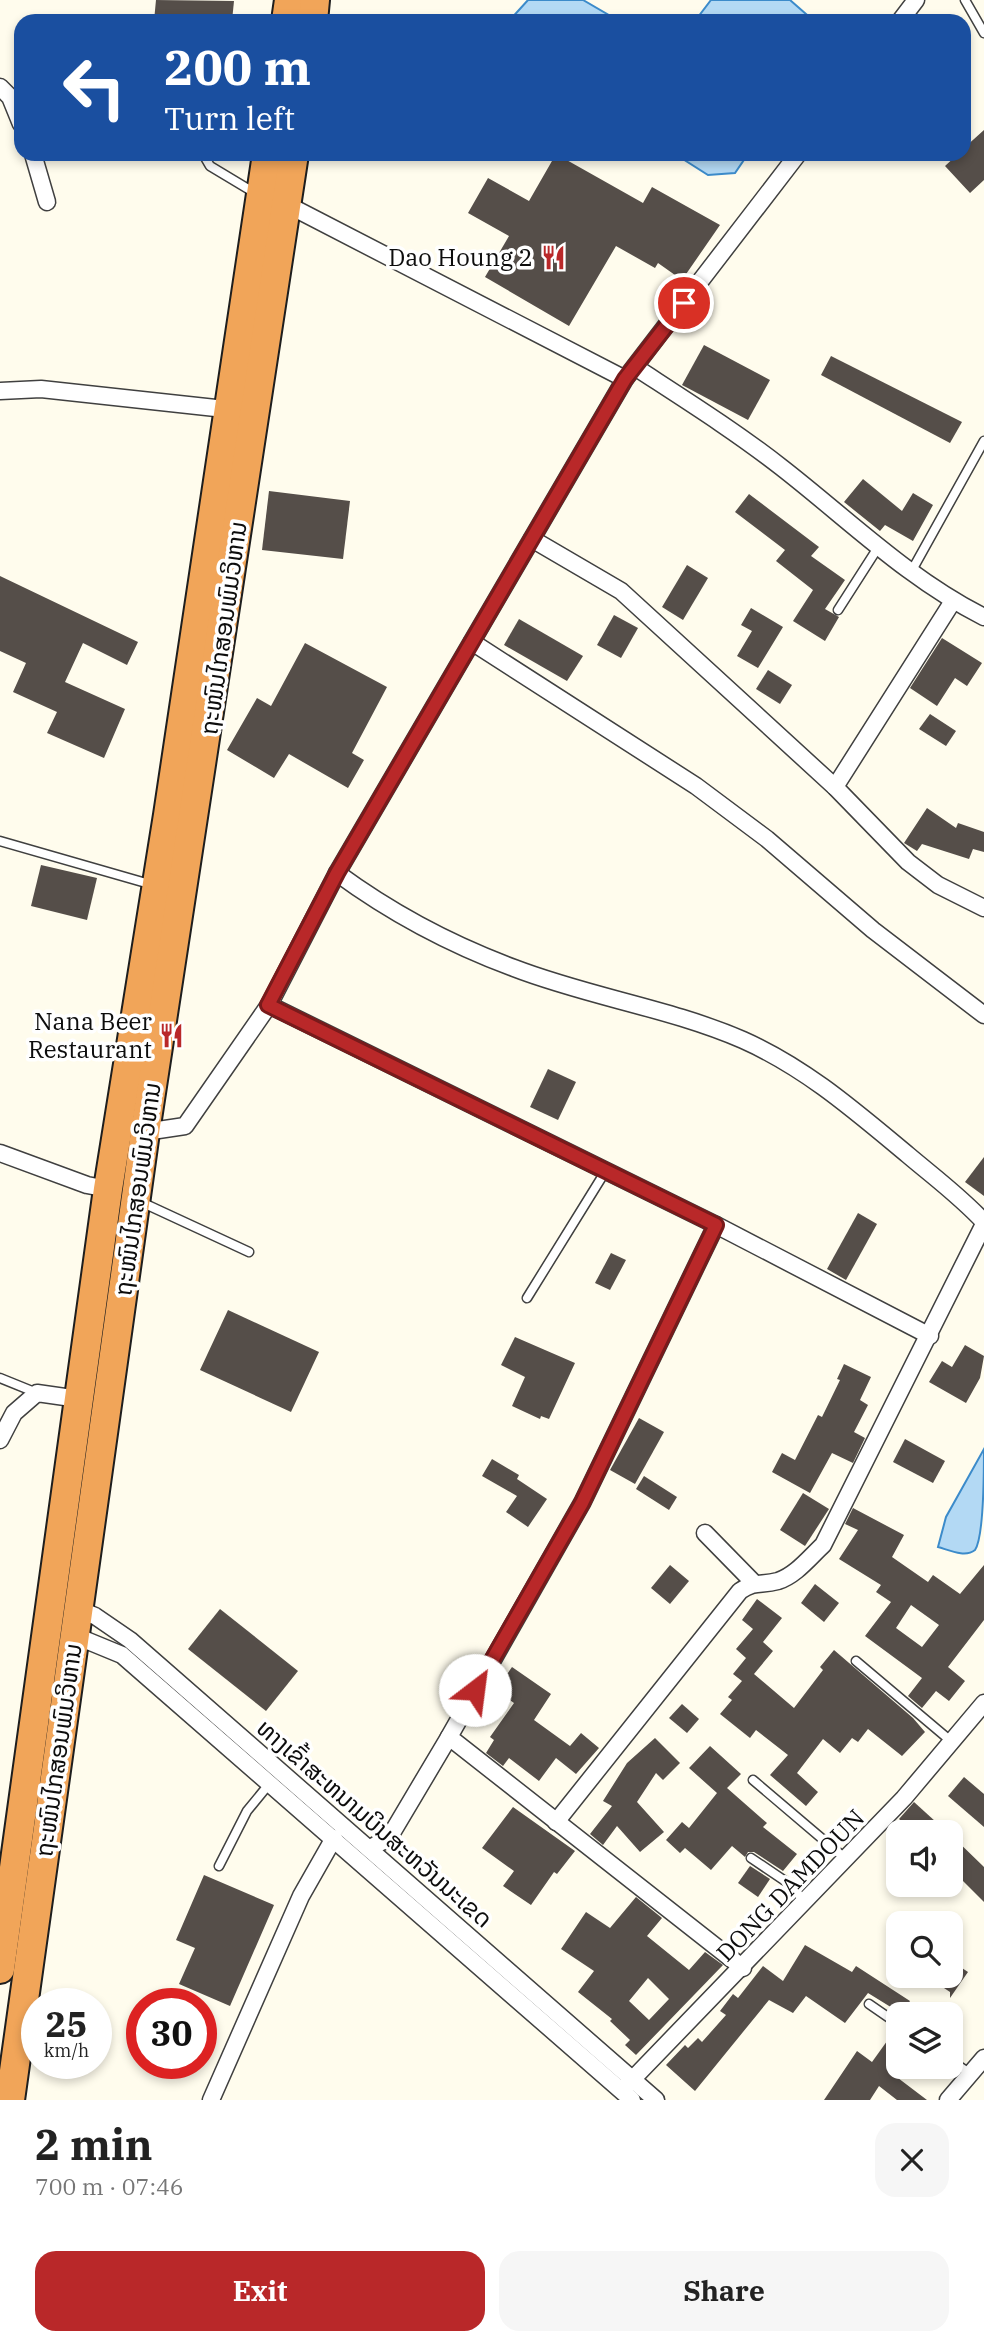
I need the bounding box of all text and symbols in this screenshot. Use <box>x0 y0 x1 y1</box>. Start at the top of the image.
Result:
text: 200 m <box>164 35 311 98</box>
icon: left <box>49 42 140 133</box>
text: Turn left <box>164 97 295 139</box>
place label: Dao Houng 2 <box>388 241 533 273</box>
restaurant icon: Dao Houng 2 <box>539 243 567 271</box>
pin <box>654 273 714 333</box>
icon: arrive <box>665 284 703 322</box>
street label: ຖະໜົນໄກສອນພົມວິຫານ <box>192 519 254 737</box>
place label: Nana Beer Restaurant <box>28 1005 152 1065</box>
restaurant icon: Nana Beer Restaurant <box>158 1021 186 1049</box>
street label: ຖະໜົນໄກສອນພົມວິຫານ <box>106 1080 168 1298</box>
street label: ຖະໜົນໄກສອນພົມວິຫານ <box>27 1641 89 1859</box>
position arrow <box>438 1653 512 1727</box>
street label: ທາງເຂົ້າສະຫນາມບິນສະຫວັນນະເຂດ <box>250 1711 500 1934</box>
street label: DONG DAMDOUN <box>709 1802 871 1968</box>
map controls <box>886 1820 963 2079</box>
button: sound <box>886 1820 963 1897</box>
button: search <box>886 1911 963 1988</box>
speed limit sign: 30 <box>126 1988 217 2079</box>
text: 25 <box>45 2001 88 2047</box>
button: layers <box>886 2002 963 2079</box>
text: km/h <box>44 2039 89 2062</box>
text: 2 min <box>35 2117 153 2172</box>
button: close <box>875 2123 949 2197</box>
text: 700 m · 07:46 <box>35 2171 184 2201</box>
button: Exit <box>35 2251 485 2331</box>
button: Share <box>499 2251 949 2331</box>

